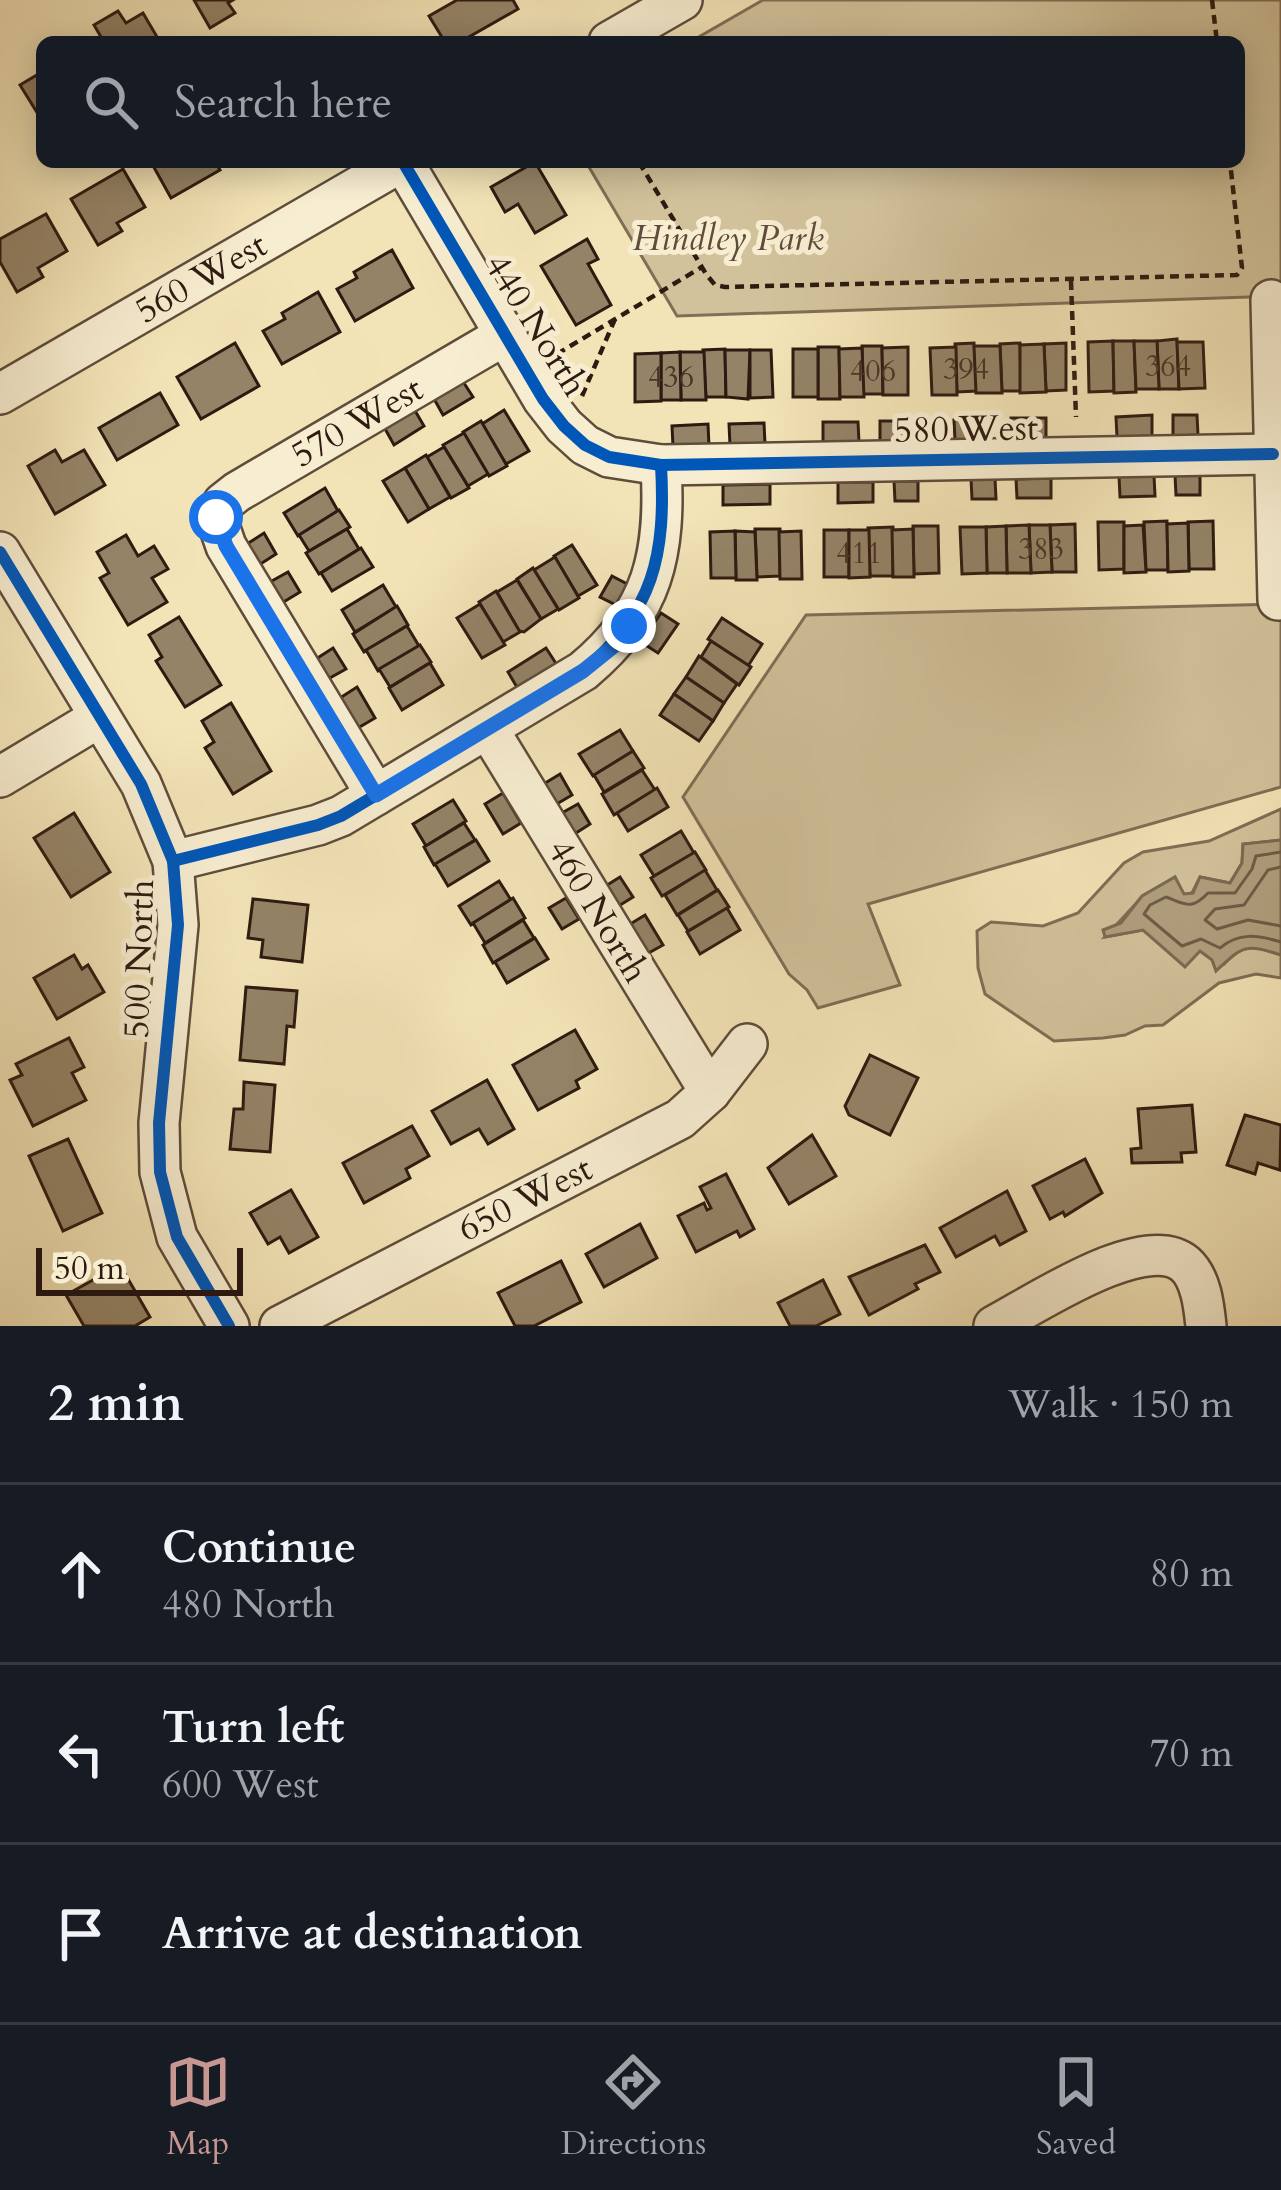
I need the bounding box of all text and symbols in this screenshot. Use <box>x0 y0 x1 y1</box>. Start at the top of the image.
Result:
search box <box>36 36 1245 168</box>
icon: search <box>78 69 144 135</box>
text: Search here <box>174 72 392 133</box>
park label: Hindley Park <box>632 214 824 263</box>
street label: 560 West <box>126 221 276 335</box>
street label: 440 North <box>473 244 599 406</box>
house number: 364 <box>1145 346 1191 387</box>
house number: 394 <box>943 349 989 390</box>
house number: 406 <box>850 351 896 392</box>
house number: 436 <box>648 357 694 398</box>
street label: 570 West <box>282 365 432 479</box>
street label: 580 West <box>893 403 1039 455</box>
route start <box>189 490 243 544</box>
house number: 383 <box>1018 529 1064 570</box>
house number: 411 <box>836 533 882 574</box>
route end <box>602 599 656 653</box>
street label: 460 North <box>536 830 660 992</box>
street label: 500 North <box>112 878 166 1040</box>
street label: 650 West <box>449 1144 601 1254</box>
scale bar <box>36 1242 243 1295</box>
text: 50 m <box>54 1246 125 1291</box>
text: 2 min <box>48 1369 184 1439</box>
text: Walk · 150 m <box>1008 1378 1233 1431</box>
text: Continue <box>162 1517 356 1578</box>
icon: ahead <box>48 1541 114 1607</box>
text: 80 m <box>1150 1547 1233 1600</box>
text: 480 North <box>162 1578 335 1631</box>
text: Turn left <box>162 1697 344 1758</box>
icon: left <box>48 1721 114 1787</box>
text: 70 m <box>1150 1727 1233 1780</box>
text: 600 West <box>162 1758 319 1811</box>
icon: arrive <box>48 1901 114 1967</box>
text: Arrive at destination <box>162 1903 582 1964</box>
tab: Map <box>165 2049 231 2166</box>
tab: Directions <box>561 2049 706 2166</box>
tab: Saved <box>1036 2049 1116 2166</box>

